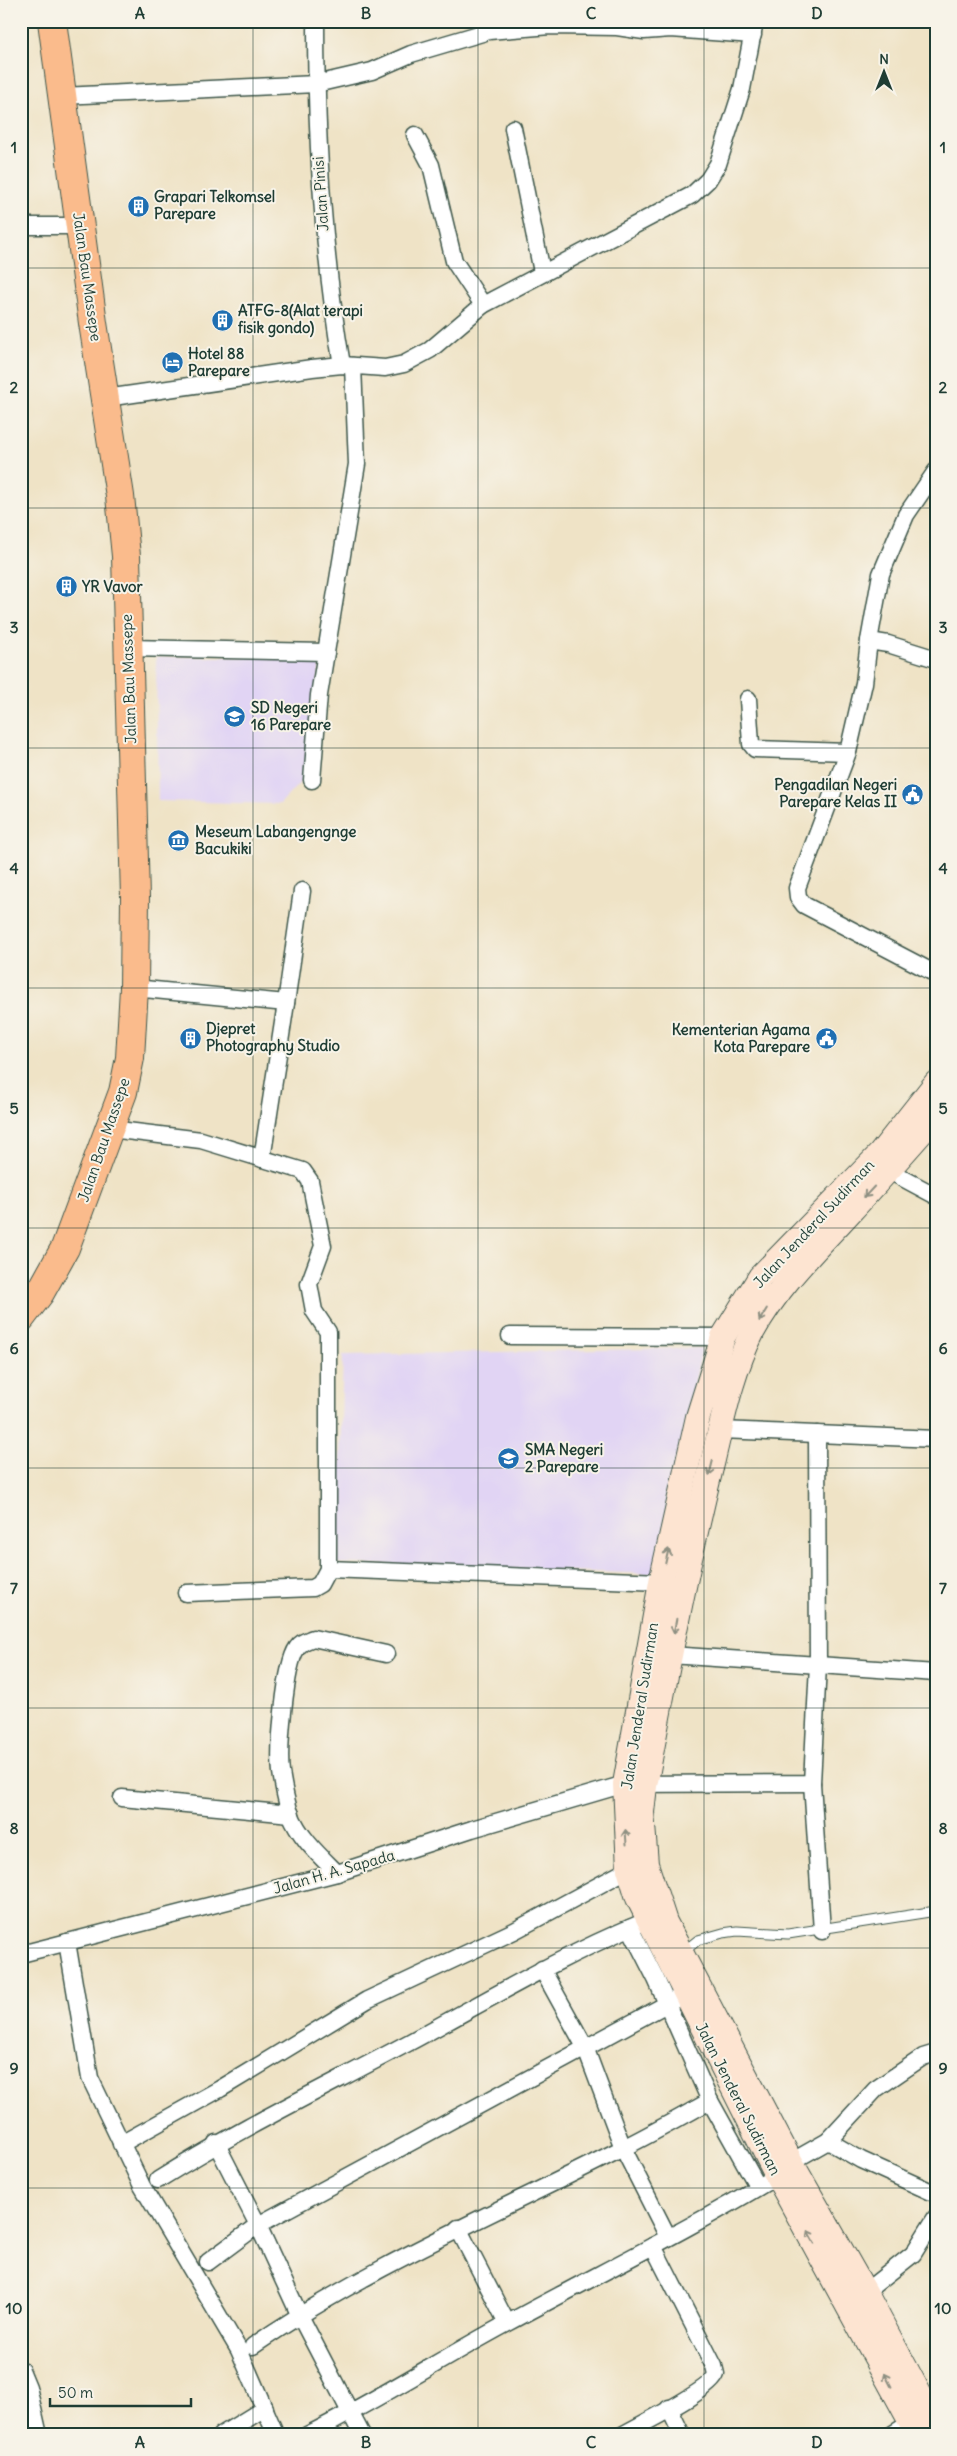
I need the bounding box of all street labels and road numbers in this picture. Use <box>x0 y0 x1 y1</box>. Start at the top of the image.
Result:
street label: Jalan Pinisi <box>308 156 333 232</box>
street label: Jalan Bau Massepe <box>69 211 106 343</box>
street label: Jalan Bau Massepe <box>117 614 140 744</box>
street label: Jalan Bau Massepe <box>73 1075 134 1204</box>
street label: Jalan Jenderal Sudirman <box>749 1155 878 1292</box>
street label: Jalan Jenderal Sudirman <box>617 1621 662 1791</box>
street label: Jalan H. A. Sapada <box>271 1845 397 1898</box>
street label: Jalan Jenderal Sudirman <box>692 2019 785 2179</box>

